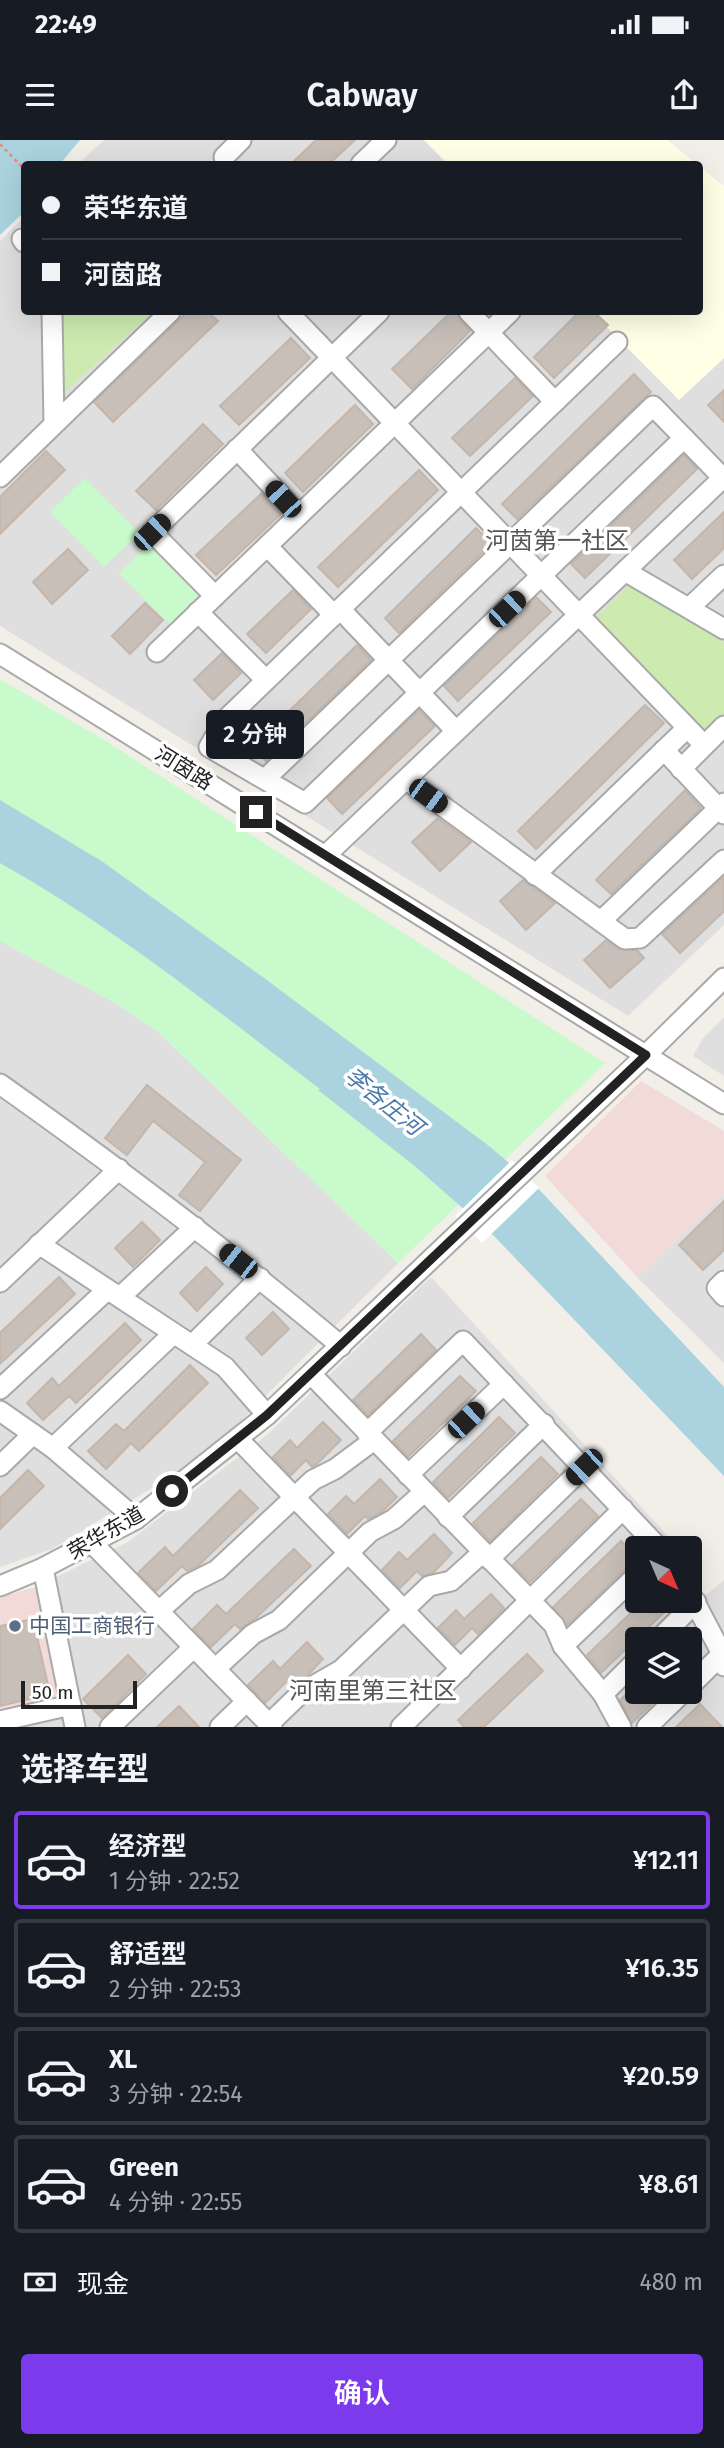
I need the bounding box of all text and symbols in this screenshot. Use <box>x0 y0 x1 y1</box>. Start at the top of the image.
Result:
text: 22:49 <box>35 9 97 40</box>
icon: menu <box>21 76 59 114</box>
text: Cabway <box>306 76 418 114</box>
icon: share <box>665 76 703 114</box>
text: 荣华东道 <box>84 193 188 224</box>
text: 河茵路 <box>84 260 162 291</box>
car <box>261 476 306 522</box>
car <box>130 510 175 554</box>
district label: 河茵第一社区 <box>485 527 629 555</box>
car <box>485 587 530 631</box>
callout: 2 分钟 <box>207 710 305 760</box>
text: 2 分钟 <box>223 720 287 748</box>
street label: 河茵路 <box>150 740 218 796</box>
car <box>405 775 452 817</box>
route end <box>240 796 272 828</box>
water label: 李各庄河 <box>339 1061 432 1143</box>
car <box>215 1240 262 1282</box>
car <box>444 1398 489 1442</box>
car <box>562 1445 607 1489</box>
route start <box>156 1475 188 1507</box>
street label: 荣华东道 <box>63 1501 149 1565</box>
north arrow <box>625 1536 702 1614</box>
map controls <box>625 1536 702 1704</box>
place label: 中国工商银行 <box>29 1613 155 1639</box>
marker: 中国工商银行 <box>7 1618 23 1634</box>
button: layers <box>625 1627 702 1704</box>
district label: 河南里第三社区 <box>289 1677 457 1705</box>
scale bar <box>21 1678 136 1710</box>
text: 50 m <box>32 1681 73 1704</box>
text: 选择车型 <box>21 1750 149 1788</box>
icon: car <box>25 1829 88 1892</box>
text: 经济型 <box>109 1831 187 1862</box>
text: ¥12.11 <box>633 1845 699 1876</box>
text: 1 分钟 · 22:52 <box>109 1867 240 1895</box>
icon: car <box>25 1937 88 2000</box>
text: 舒适型 <box>109 1939 187 1970</box>
text: ¥16.35 <box>625 1953 699 1984</box>
text: 2 分钟 · 22:53 <box>109 1975 241 2003</box>
text: XL <box>109 2044 137 2075</box>
icon: car <box>25 2045 88 2108</box>
text: ¥20.59 <box>622 2061 699 2092</box>
text: 3 分钟 · 22:54 <box>109 2080 242 2108</box>
text: Green <box>109 2152 179 2183</box>
icon: car <box>25 2153 88 2216</box>
text: ¥8.61 <box>639 2169 699 2200</box>
text: 4 分钟 · 22:55 <box>109 2188 242 2216</box>
icon: cash <box>21 2263 59 2301</box>
text: 480 m <box>639 2268 703 2296</box>
text: 现金 <box>77 2269 129 2300</box>
button: 确认 <box>21 2354 703 2434</box>

